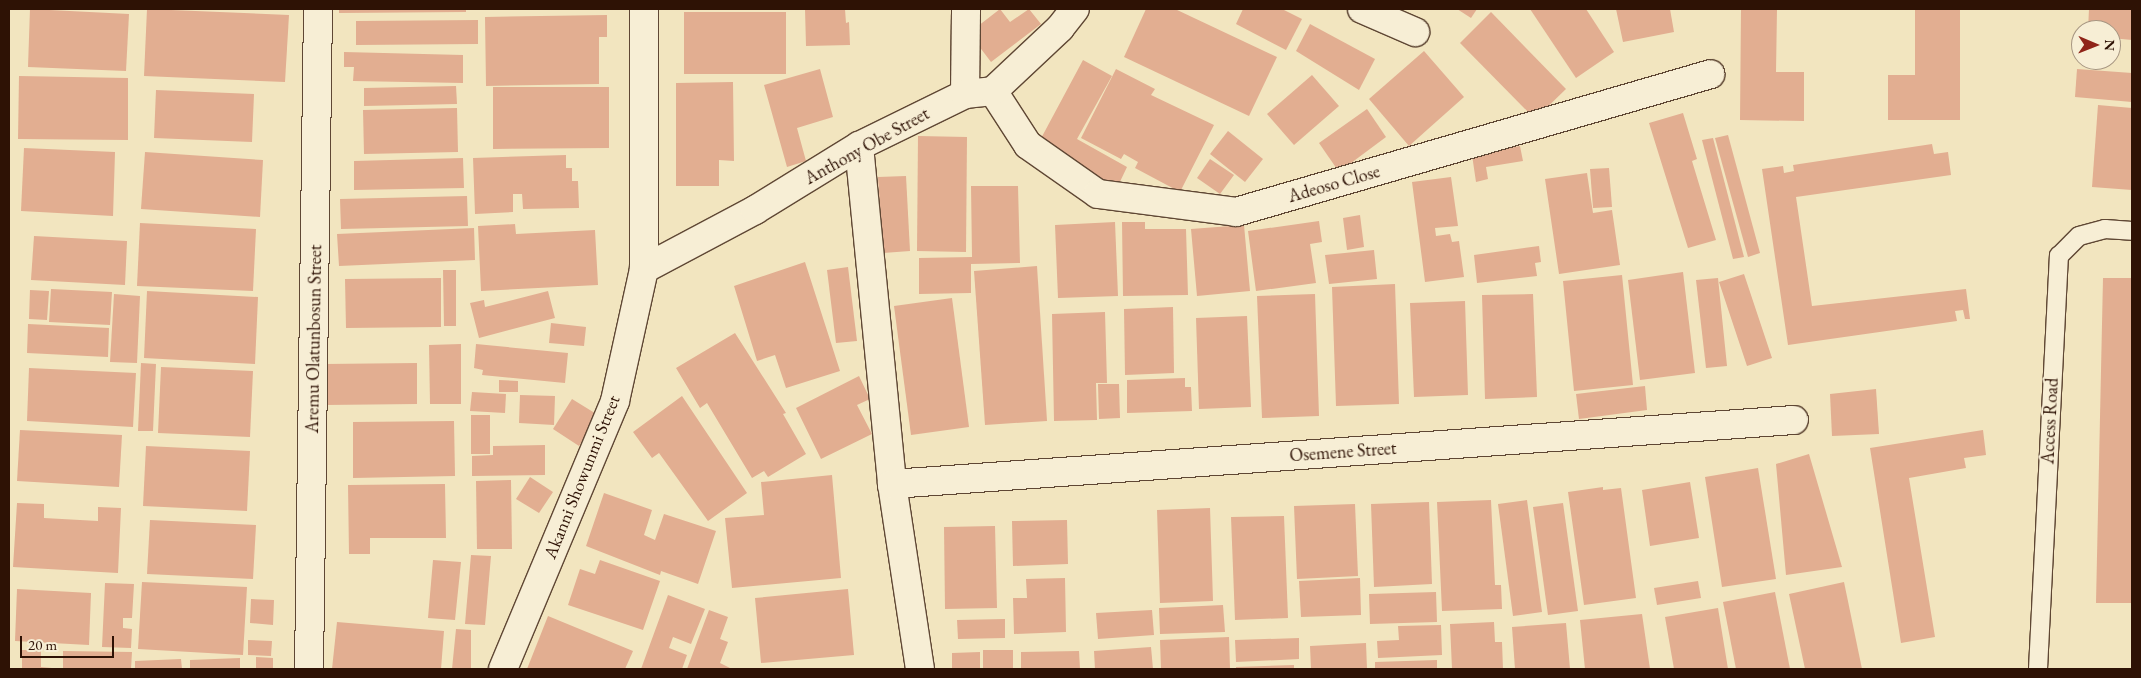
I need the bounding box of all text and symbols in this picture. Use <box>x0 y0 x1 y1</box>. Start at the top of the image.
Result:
north arrow <box>2071 20 2121 70</box>
text: N <box>2101 39 2119 51</box>
street label: Anthony Obe Street <box>801 103 933 189</box>
street label: Adeoso Close <box>1286 161 1382 207</box>
street label: Aremu Olatunbosun Street <box>302 245 326 433</box>
street label: Access Road <box>2037 377 2063 465</box>
street label: Akanni Showunmi Street <box>539 392 625 562</box>
street label: Osemene Street <box>1289 437 1397 467</box>
scale bar <box>22 626 116 658</box>
text: 20 m <box>28 635 57 654</box>

